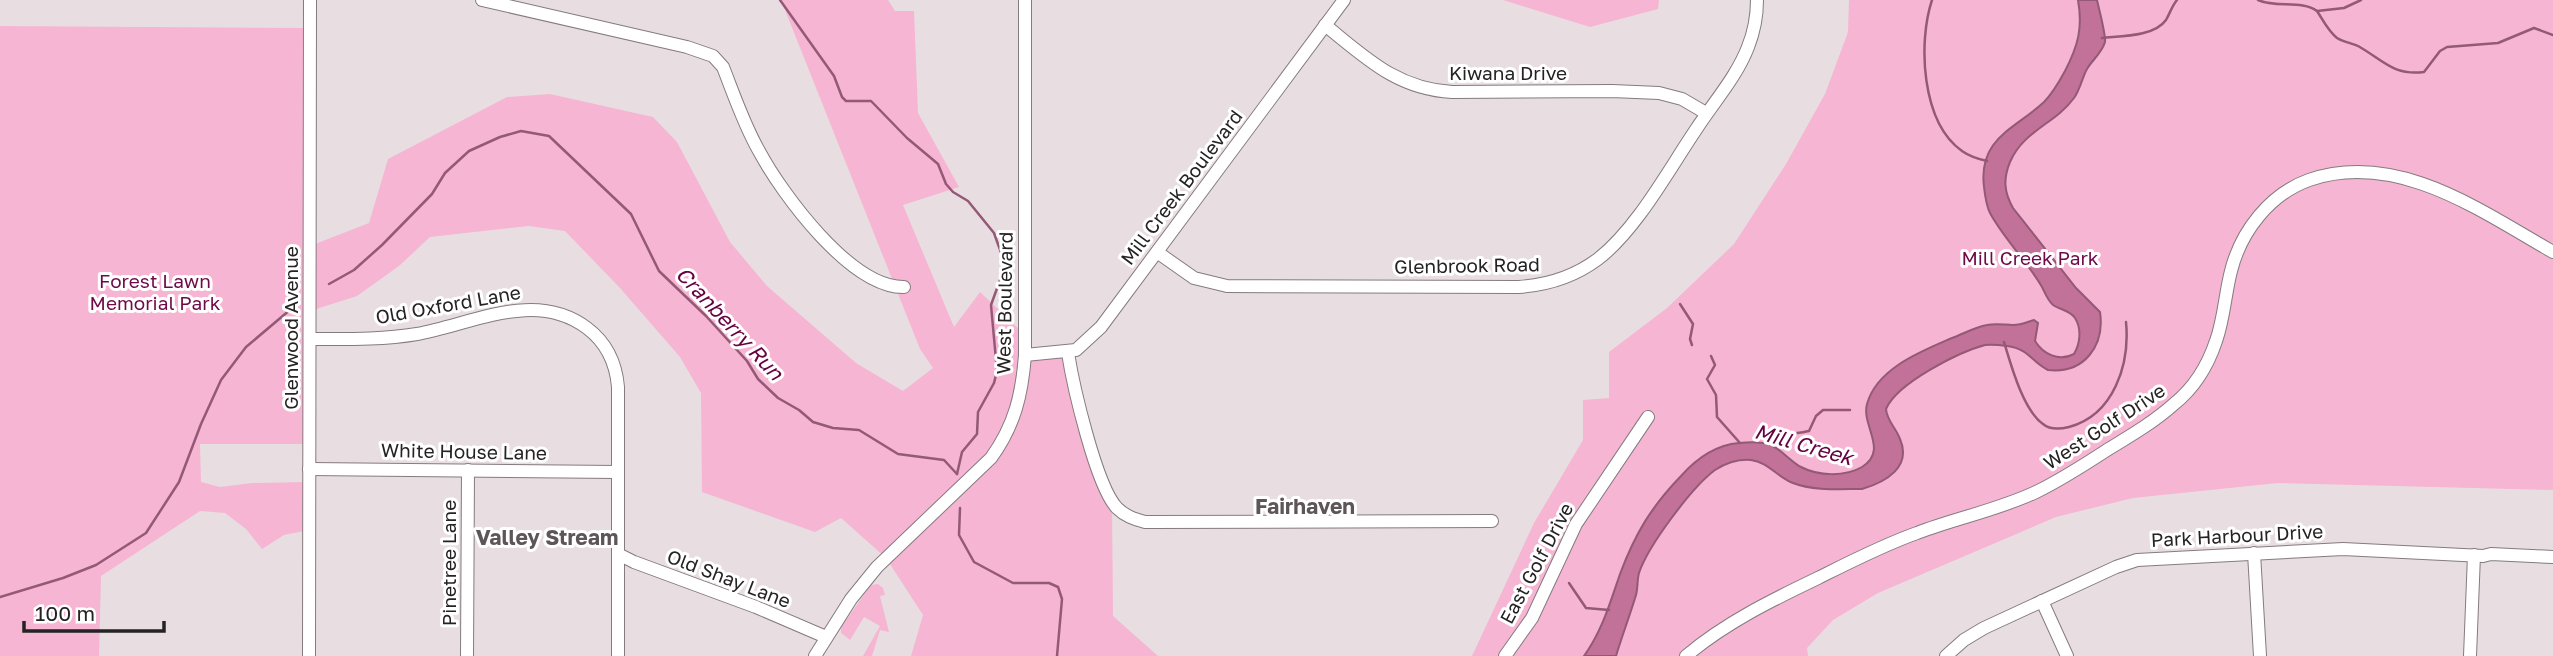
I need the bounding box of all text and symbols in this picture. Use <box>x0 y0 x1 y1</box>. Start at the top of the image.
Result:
street label: Kiwana Drive <box>1449 61 1567 84</box>
street label: Mill Creek Boulevard <box>1115 105 1247 269</box>
street label: West Boulevard <box>991 231 1017 375</box>
street label: Glenwood Avenue <box>279 246 302 410</box>
park label: Mill Creek Park <box>1961 246 2099 269</box>
street label: Glenbrook Road <box>1394 252 1540 278</box>
water label: Cranberry Run <box>671 261 790 386</box>
park label: Forest Lawn Memorial Park <box>90 269 221 314</box>
street label: Old Oxford Lane <box>374 280 522 328</box>
street label: West Golf Drive <box>2039 378 2169 474</box>
water label: Mill Creek <box>1752 418 1858 471</box>
street label: White House Lane <box>381 438 547 464</box>
district label: Fairhaven <box>1255 493 1355 519</box>
street label: East Golf Drive <box>1494 499 1578 627</box>
street label: Pinetree Lane <box>437 500 460 626</box>
street label: Park Harbour Drive <box>2150 519 2324 551</box>
district label: Valley Stream <box>476 524 618 550</box>
street label: Old Shay Lane <box>664 544 794 612</box>
scale bar <box>24 590 164 634</box>
text: 100 m <box>35 600 95 626</box>

